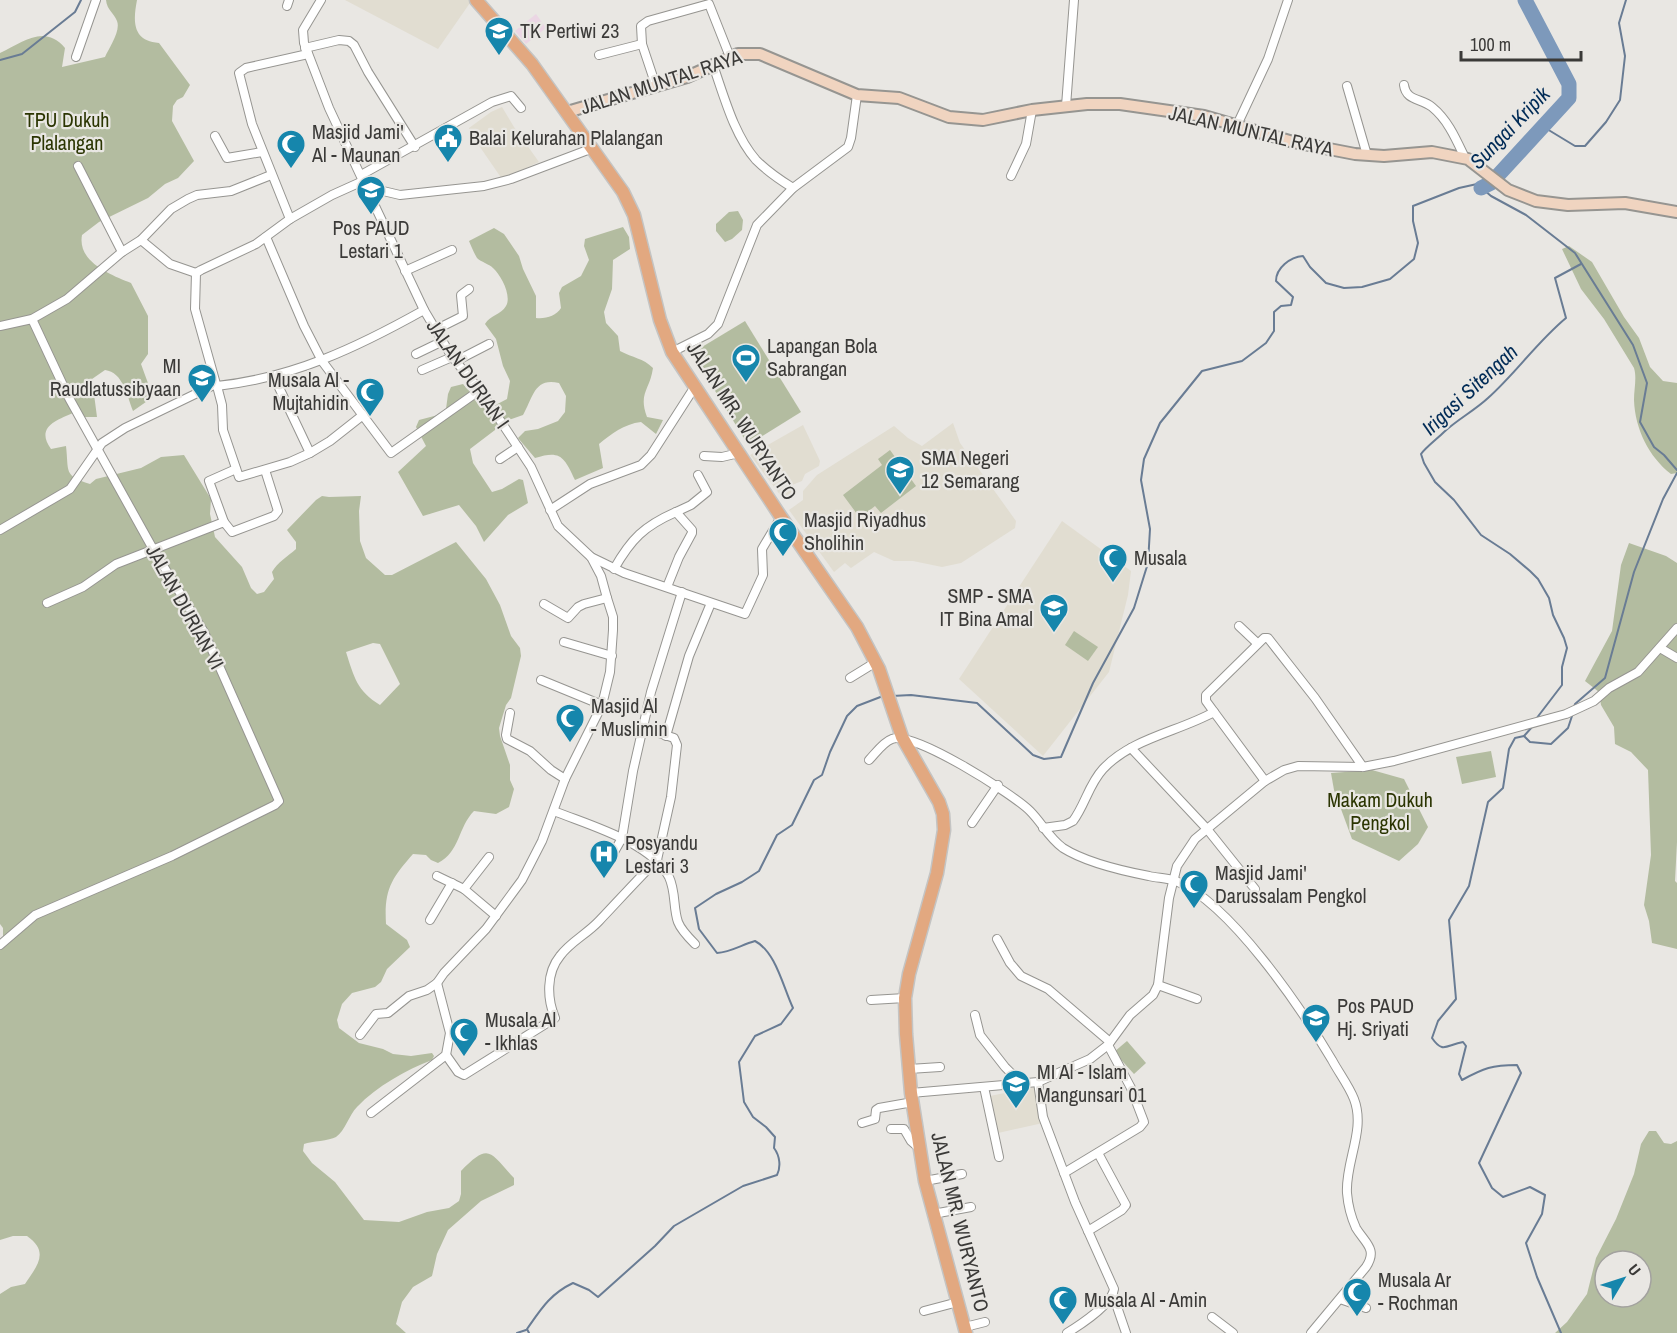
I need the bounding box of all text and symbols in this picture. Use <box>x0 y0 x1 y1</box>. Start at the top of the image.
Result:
school or university icon: TK Pertiwi 23 <box>483 15 515 57</box>
place label: TK Pertiwi 23 <box>520 17 619 44</box>
scale bar <box>1461 24 1581 62</box>
text: 100 m <box>1470 32 1511 57</box>
street label: JALAN MUNTAL RAYA <box>577 43 745 120</box>
water label: Sungai Kripik <box>1463 79 1557 175</box>
street label: JALAN MUNTAL RAYA <box>1166 98 1336 163</box>
park label: TPU Dukuh Plalangan <box>25 106 109 156</box>
place label: Masjid Jami' Al - Maunan <box>311 118 404 168</box>
public building icon: Balai Kelurahan Plalangan <box>432 122 464 164</box>
place label: Balai Kelurahan Plalangan <box>469 124 663 151</box>
mosque icon: Masjid Jami' Al - Maunan <box>275 128 307 170</box>
school or university icon: Pos PAUD Lestari 1 <box>355 174 387 216</box>
place label: Pos PAUD Lestari 1 <box>332 214 410 264</box>
street label: JALAN DURIAN I <box>421 314 516 434</box>
place label: Lapangan Bola Sabrangan <box>767 332 877 382</box>
street label: JALAN MR. WURYANTO <box>681 336 804 505</box>
water label: Irigasi Sitengah <box>1415 338 1524 442</box>
sports icon: Lapangan Bola Sabrangan <box>730 342 762 384</box>
place label: MI Raudlatussibyaan <box>50 352 181 402</box>
school or university icon: MI Raudlatussibyaan <box>186 362 218 404</box>
place label: Musala Al - Mujtahidin <box>268 366 350 416</box>
mosque icon: Musala Al - Mujtahidin <box>354 376 386 418</box>
place label: SMA Negeri 12 Semarang <box>921 444 1019 494</box>
school or university icon: SMA Negeri 12 Semarang <box>884 454 916 496</box>
place label: Masjid Riyadhus Sholihin <box>804 506 926 556</box>
mosque icon: Masjid Riyadhus Sholihin <box>767 516 799 558</box>
street label: JALAN DURIAN VI <box>140 540 231 674</box>
mosque icon: Musala <box>1097 542 1129 584</box>
place label: Musala <box>1134 544 1187 571</box>
place label: SMP - SMA IT Bina Amal <box>939 582 1033 632</box>
school or university icon: SMP - SMA IT Bina Amal <box>1038 592 1070 634</box>
place label: Masjid Al - Muslimin <box>591 692 668 742</box>
mosque icon: Masjid Al - Muslimin <box>554 702 586 744</box>
park label: Makam Dukuh Pengkol <box>1327 786 1433 836</box>
place label: Posyandu Lestari 3 <box>625 829 698 879</box>
hospital icon: Posyandu Lestari 3 <box>588 838 620 880</box>
place label: Masjid Jami' Darussalam Pengkol <box>1215 859 1366 909</box>
mosque icon: Masjid Jami' Darussalam Pengkol <box>1178 868 1210 910</box>
place label: Pos PAUD Hj. Sriyati <box>1337 992 1414 1042</box>
school or university icon: Pos PAUD Hj. Sriyati <box>1300 1002 1332 1044</box>
place label: Musala Al - Ikhlas <box>485 1006 556 1056</box>
mosque icon: Musala Al - Ikhlas <box>448 1016 480 1058</box>
place label: MI Al - Islam Mangunsari 01 <box>1037 1058 1146 1108</box>
school or university icon: MI Al - Islam Mangunsari 01 <box>1000 1068 1032 1110</box>
street label: JALAN MR. WURYANTO <box>925 1129 996 1314</box>
north arrow <box>1593 1249 1653 1309</box>
text: U <box>1623 1259 1646 1280</box>
place label: Musala Ar - Rochman <box>1378 1266 1458 1316</box>
mosque icon: Musala Ar - Rochman <box>1341 1276 1373 1318</box>
mosque icon: Musala Al - Amin <box>1047 1284 1079 1326</box>
place label: Musala Al - Amin <box>1084 1286 1207 1313</box>

